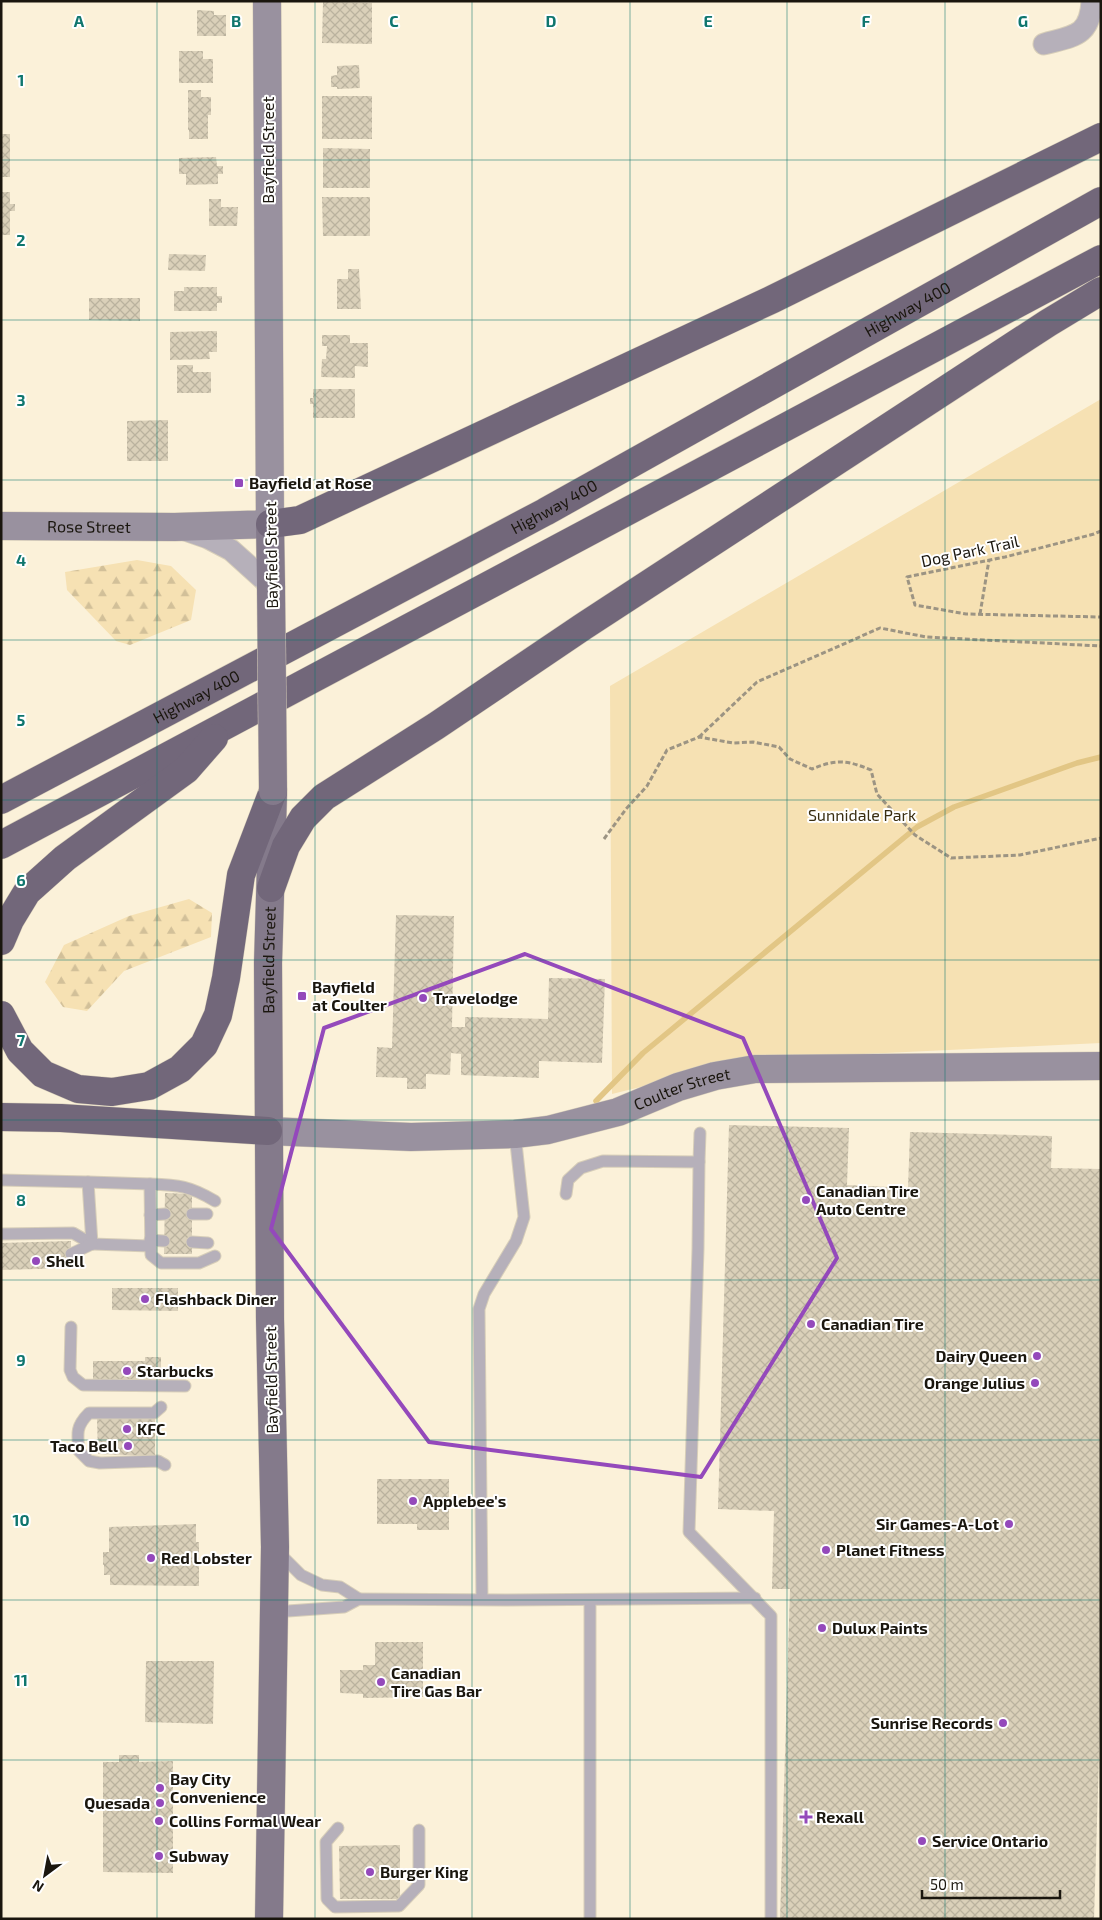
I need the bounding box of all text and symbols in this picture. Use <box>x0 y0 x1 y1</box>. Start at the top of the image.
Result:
text: A <box>74 11 85 30</box>
text: B <box>231 11 241 30</box>
text: C <box>389 11 399 30</box>
text: D <box>546 11 557 30</box>
text: E <box>703 11 713 30</box>
text: F <box>862 11 871 30</box>
text: G <box>1018 11 1028 30</box>
text: 1 <box>18 70 24 89</box>
street label: Bayfield Street <box>258 96 277 204</box>
text: 2 <box>16 230 26 249</box>
street label: Highway 400 <box>861 277 954 340</box>
text: 3 <box>16 390 26 409</box>
place label: Bayfield at Rose <box>249 473 372 493</box>
street label: Highway 400 <box>507 475 600 537</box>
marker: Bayfield at Rose <box>233 477 245 489</box>
street label: Bayfield Street <box>260 501 281 609</box>
street label: Rose Street <box>47 516 131 536</box>
street label: Dog Park Trail <box>919 531 1021 570</box>
text: 4 <box>16 550 26 569</box>
street label: Highway 400 <box>149 665 243 727</box>
text: 5 <box>17 710 26 729</box>
park label: Sunnidale Park <box>808 805 916 824</box>
text: 6 <box>16 870 26 889</box>
street label: Bayfield Street <box>258 906 279 1014</box>
place label: Bayfield at Coulter <box>312 977 387 1014</box>
place label: Travelodge <box>433 988 518 1007</box>
marker: Bayfield at Coulter <box>296 990 308 1002</box>
marker: Travelodge <box>417 992 429 1004</box>
text: 7 <box>17 1030 26 1049</box>
street label: Coulter Street <box>631 1064 731 1113</box>
place label: Canadian Tire Auto Centre <box>816 1181 919 1218</box>
text: 8 <box>16 1190 26 1209</box>
marker: Canadian Tire Auto Centre <box>800 1194 812 1206</box>
place label: Shell <box>46 1251 85 1270</box>
marker: Shell <box>30 1255 42 1267</box>
place label: Flashback Diner <box>155 1289 276 1308</box>
marker: Flashback Diner <box>139 1293 151 1305</box>
place label: Canadian Tire <box>821 1314 924 1333</box>
marker: Canadian Tire <box>805 1318 817 1330</box>
street label: Bayfield Street <box>260 1326 281 1434</box>
place label: Dairy Queen <box>935 1346 1027 1366</box>
text: 9 <box>16 1350 26 1369</box>
marker: Dairy Queen <box>1031 1350 1043 1362</box>
place label: Starbucks <box>137 1361 213 1380</box>
marker: Starbucks <box>121 1365 133 1377</box>
place label: Orange Julius <box>924 1373 1025 1392</box>
marker: Orange Julius <box>1029 1377 1041 1389</box>
place label: KFC <box>137 1419 165 1438</box>
marker: KFC <box>121 1423 133 1435</box>
place label: Taco Bell <box>50 1436 119 1455</box>
marker: Taco Bell <box>122 1440 134 1452</box>
place label: Applebee's <box>423 1491 506 1510</box>
marker: Applebee's <box>407 1495 419 1507</box>
text: 10 <box>12 1510 30 1529</box>
place label: Sir Games-A-Lot <box>876 1514 999 1533</box>
marker: Sir Games-A-Lot <box>1003 1518 1015 1530</box>
place label: Planet Fitness <box>836 1540 944 1559</box>
marker: Planet Fitness <box>820 1544 832 1556</box>
place label: Red Lobster <box>161 1548 252 1567</box>
marker: Red Lobster <box>145 1552 157 1564</box>
place label: Dulux Paints <box>832 1618 928 1637</box>
marker: Dulux Paints <box>816 1622 828 1634</box>
place label: Canadian Tire Gas Bar <box>391 1663 482 1700</box>
text: 11 <box>14 1670 28 1689</box>
marker: Canadian Tire Gas Bar <box>375 1676 387 1688</box>
place label: Sunrise Records <box>871 1713 993 1732</box>
marker: Sunrise Records <box>997 1717 1009 1729</box>
place label: Bay City Convenience <box>170 1769 266 1806</box>
marker: Bay City Convenience <box>154 1782 166 1794</box>
place label: Quesada <box>84 1793 150 1813</box>
marker: Quesada <box>154 1797 166 1809</box>
place label: Rexall <box>816 1807 865 1826</box>
place label: Collins Formal Wear <box>169 1811 321 1830</box>
marker: Rexall <box>800 1811 812 1823</box>
marker: Collins Formal Wear <box>153 1815 165 1827</box>
place label: Service Ontario <box>932 1831 1048 1850</box>
marker: Service Ontario <box>916 1835 928 1847</box>
place label: Subway <box>169 1846 229 1866</box>
north arrow <box>20 1850 70 1900</box>
marker: Subway <box>153 1850 165 1862</box>
place label: Burger King <box>380 1862 469 1881</box>
marker: Burger King <box>364 1866 376 1878</box>
scale bar <box>922 1868 1060 1900</box>
text: 50 m <box>930 1875 964 1893</box>
text: N <box>29 1877 47 1896</box>

